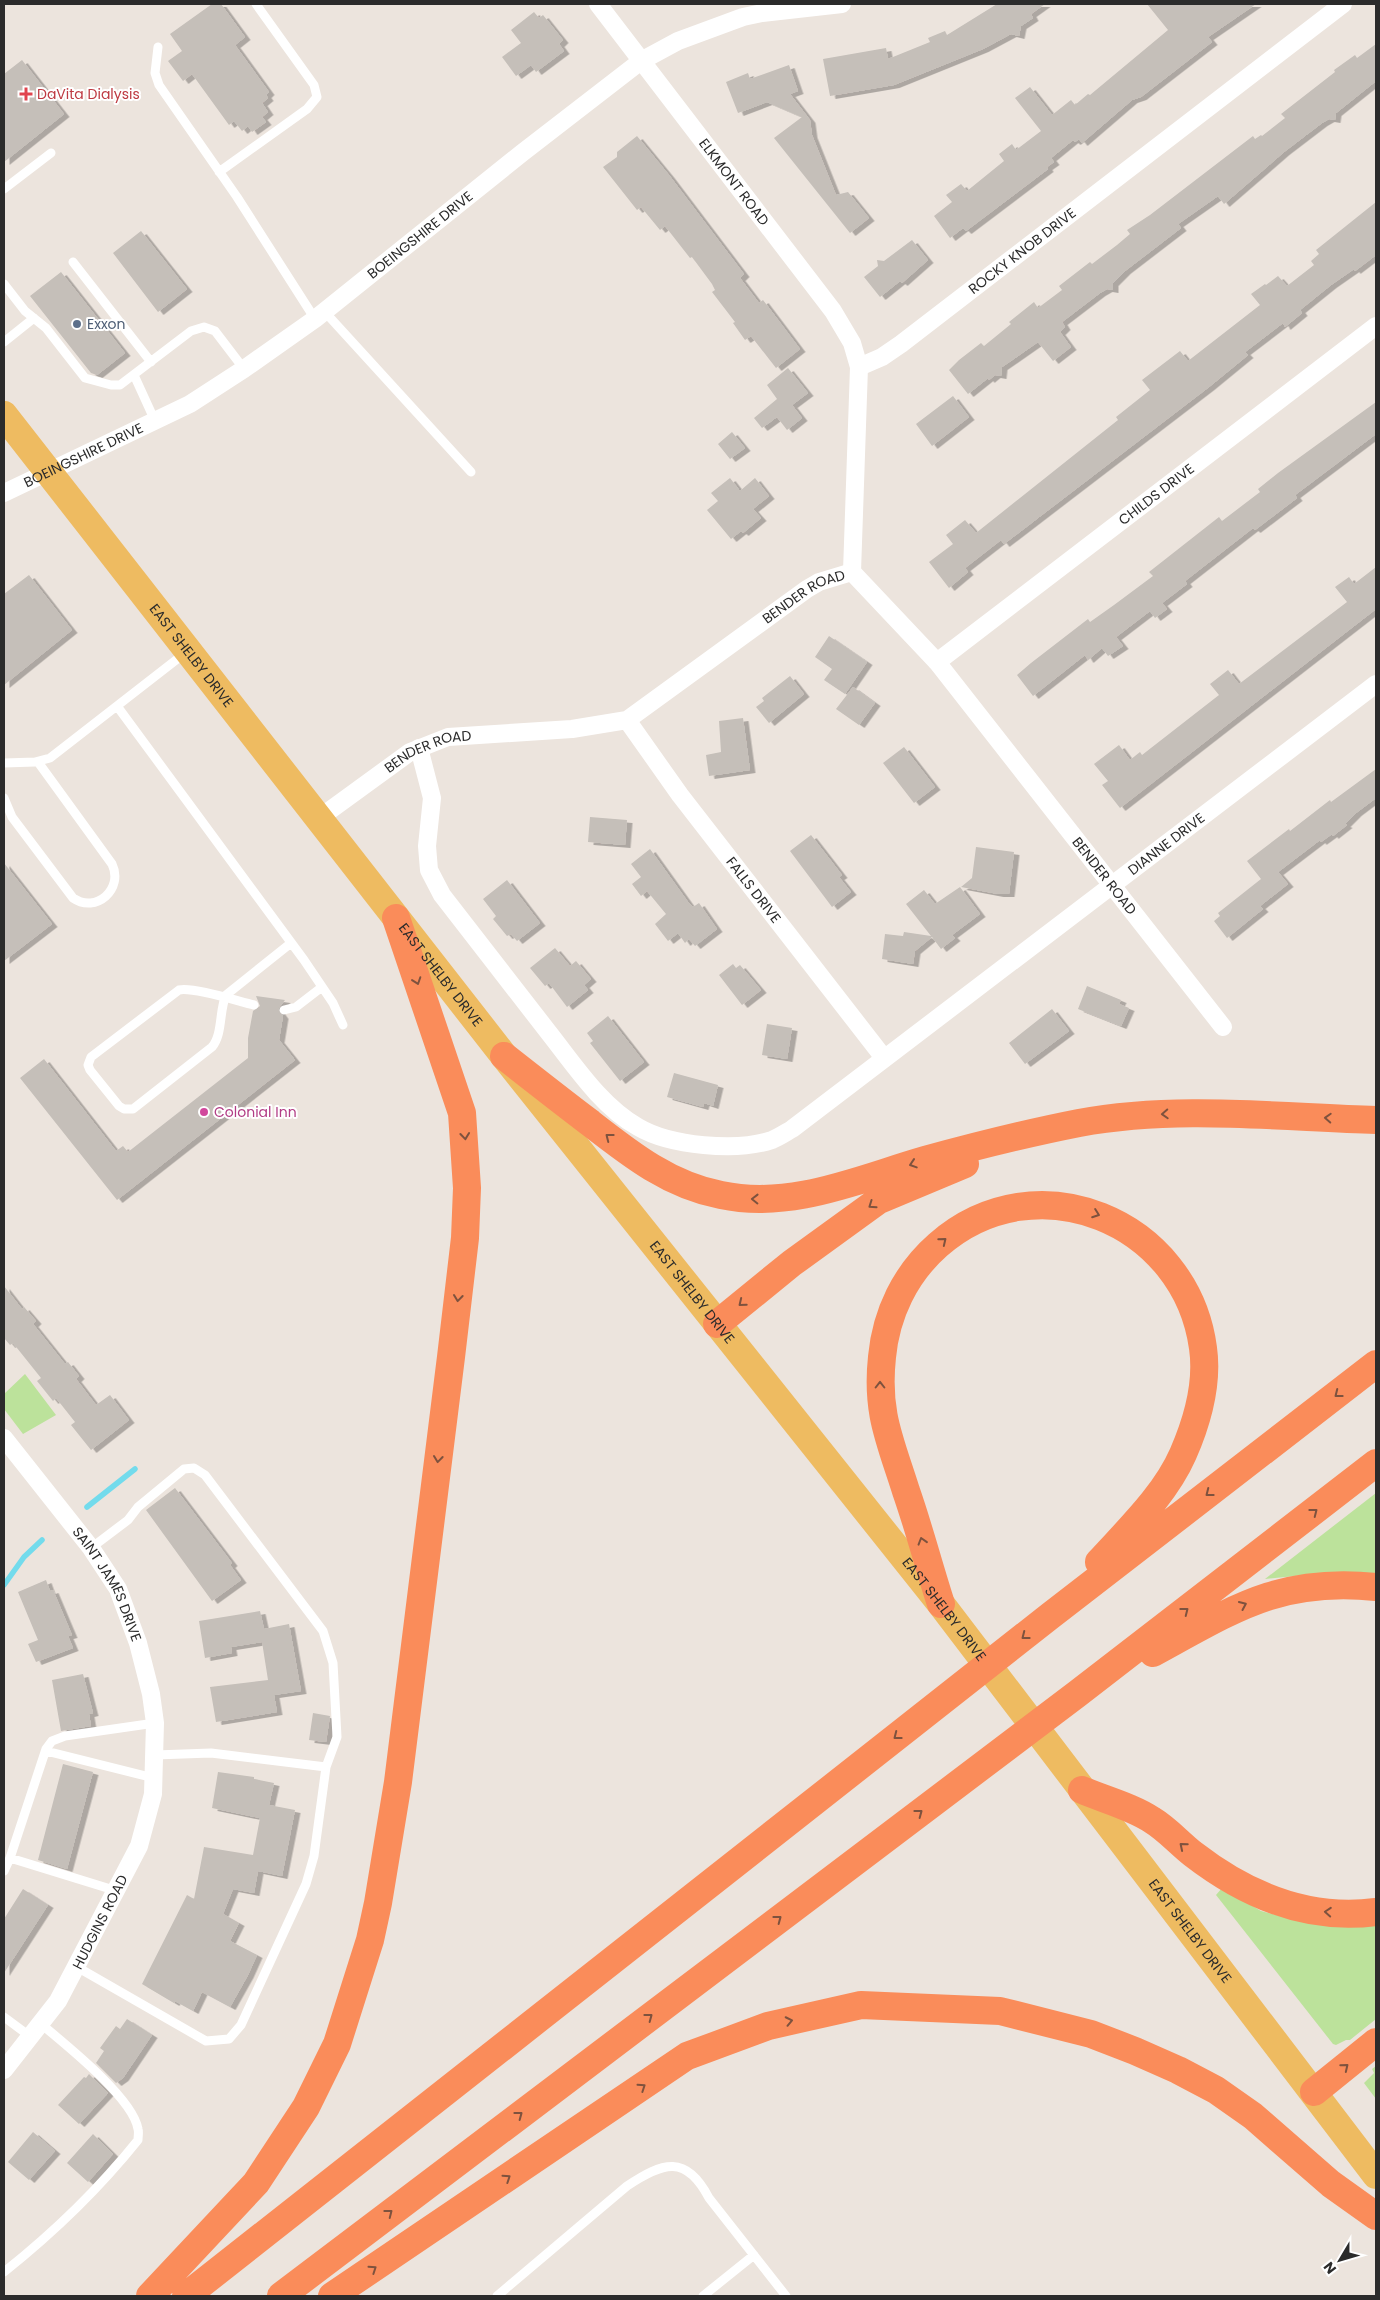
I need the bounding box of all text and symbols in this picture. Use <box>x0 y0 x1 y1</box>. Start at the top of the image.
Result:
place label: DaVita Dialysis <box>37 84 140 104</box>
marker: DaVita Dialysis <box>19 87 33 101</box>
street label: ELKMONT ROAD <box>694 134 774 230</box>
street label: BOEINGSHIRE DRIVE <box>363 186 477 283</box>
street label: ROCKY KNOB DRIVE <box>964 203 1080 299</box>
place label: Exxon <box>87 314 126 334</box>
marker: Exxon <box>71 318 83 330</box>
street label: BOEINGSHIRE DRIVE <box>20 418 146 492</box>
street label: CHILDS DRIVE <box>1114 459 1198 530</box>
street label: BENDER ROAD <box>758 565 848 628</box>
street label: EAST SHELBY DRIVE <box>145 600 238 711</box>
street label: BENDER ROAD <box>380 726 472 778</box>
street label: DIANNE DRIVE <box>1124 808 1209 880</box>
street label: BENDER ROAD <box>1068 833 1141 919</box>
street label: FALLS DRIVE <box>721 853 786 927</box>
street label: EAST SHELBY DRIVE <box>394 919 487 1031</box>
one-way arrow <box>411 976 421 985</box>
place label: Colonial Inn <box>214 1102 297 1122</box>
marker: Colonial Inn <box>198 1106 210 1118</box>
one-way arrow <box>1161 1109 1169 1120</box>
one-way arrow <box>1323 1112 1331 1123</box>
one-way arrow <box>459 1132 470 1140</box>
one-way arrow <box>606 1135 615 1143</box>
one-way arrow <box>909 1158 918 1168</box>
one-way arrow <box>751 1194 759 1204</box>
one-way arrow <box>868 1199 878 1208</box>
one-way arrow <box>1091 1208 1099 1218</box>
street label: EAST SHELBY DRIVE <box>645 1237 740 1348</box>
one-way arrow <box>937 1239 946 1247</box>
one-way arrow <box>453 1294 464 1302</box>
one-way arrow <box>739 1298 748 1307</box>
one-way arrow <box>875 1380 886 1388</box>
one-way arrow <box>1334 1388 1344 1397</box>
one-way arrow <box>433 1455 444 1463</box>
one-way arrow <box>1206 1488 1215 1496</box>
one-way arrow <box>1308 1509 1317 1517</box>
street label: SAINT JAMES DRIVE <box>68 1522 147 1644</box>
one-way arrow <box>917 1537 927 1545</box>
street label: EAST SHELBY DRIVE <box>898 1553 991 1665</box>
one-way arrow <box>1238 1601 1247 1611</box>
one-way arrow <box>1179 1608 1189 1617</box>
one-way arrow <box>1022 1630 1031 1638</box>
one-way arrow <box>894 1731 903 1740</box>
one-way arrow <box>913 1811 922 1819</box>
one-way arrow <box>1179 1842 1188 1851</box>
street label: HUDGINS ROAD <box>67 1871 133 1973</box>
street label: EAST SHELBY DRIVE <box>1144 1875 1236 1987</box>
one-way arrow <box>1323 1907 1331 1918</box>
one-way arrow <box>772 1917 781 1925</box>
one-way arrow <box>643 2014 653 2023</box>
one-way arrow <box>784 2016 793 2027</box>
one-way arrow <box>1339 2065 1348 2073</box>
one-way arrow <box>636 2084 645 2093</box>
one-way arrow <box>513 2112 523 2121</box>
one-way arrow <box>502 2175 511 2184</box>
one-way arrow <box>383 2210 393 2219</box>
north arrow <box>1315 2235 1365 2285</box>
text: N <box>1319 2258 1341 2278</box>
one-way arrow <box>368 2266 377 2276</box>

